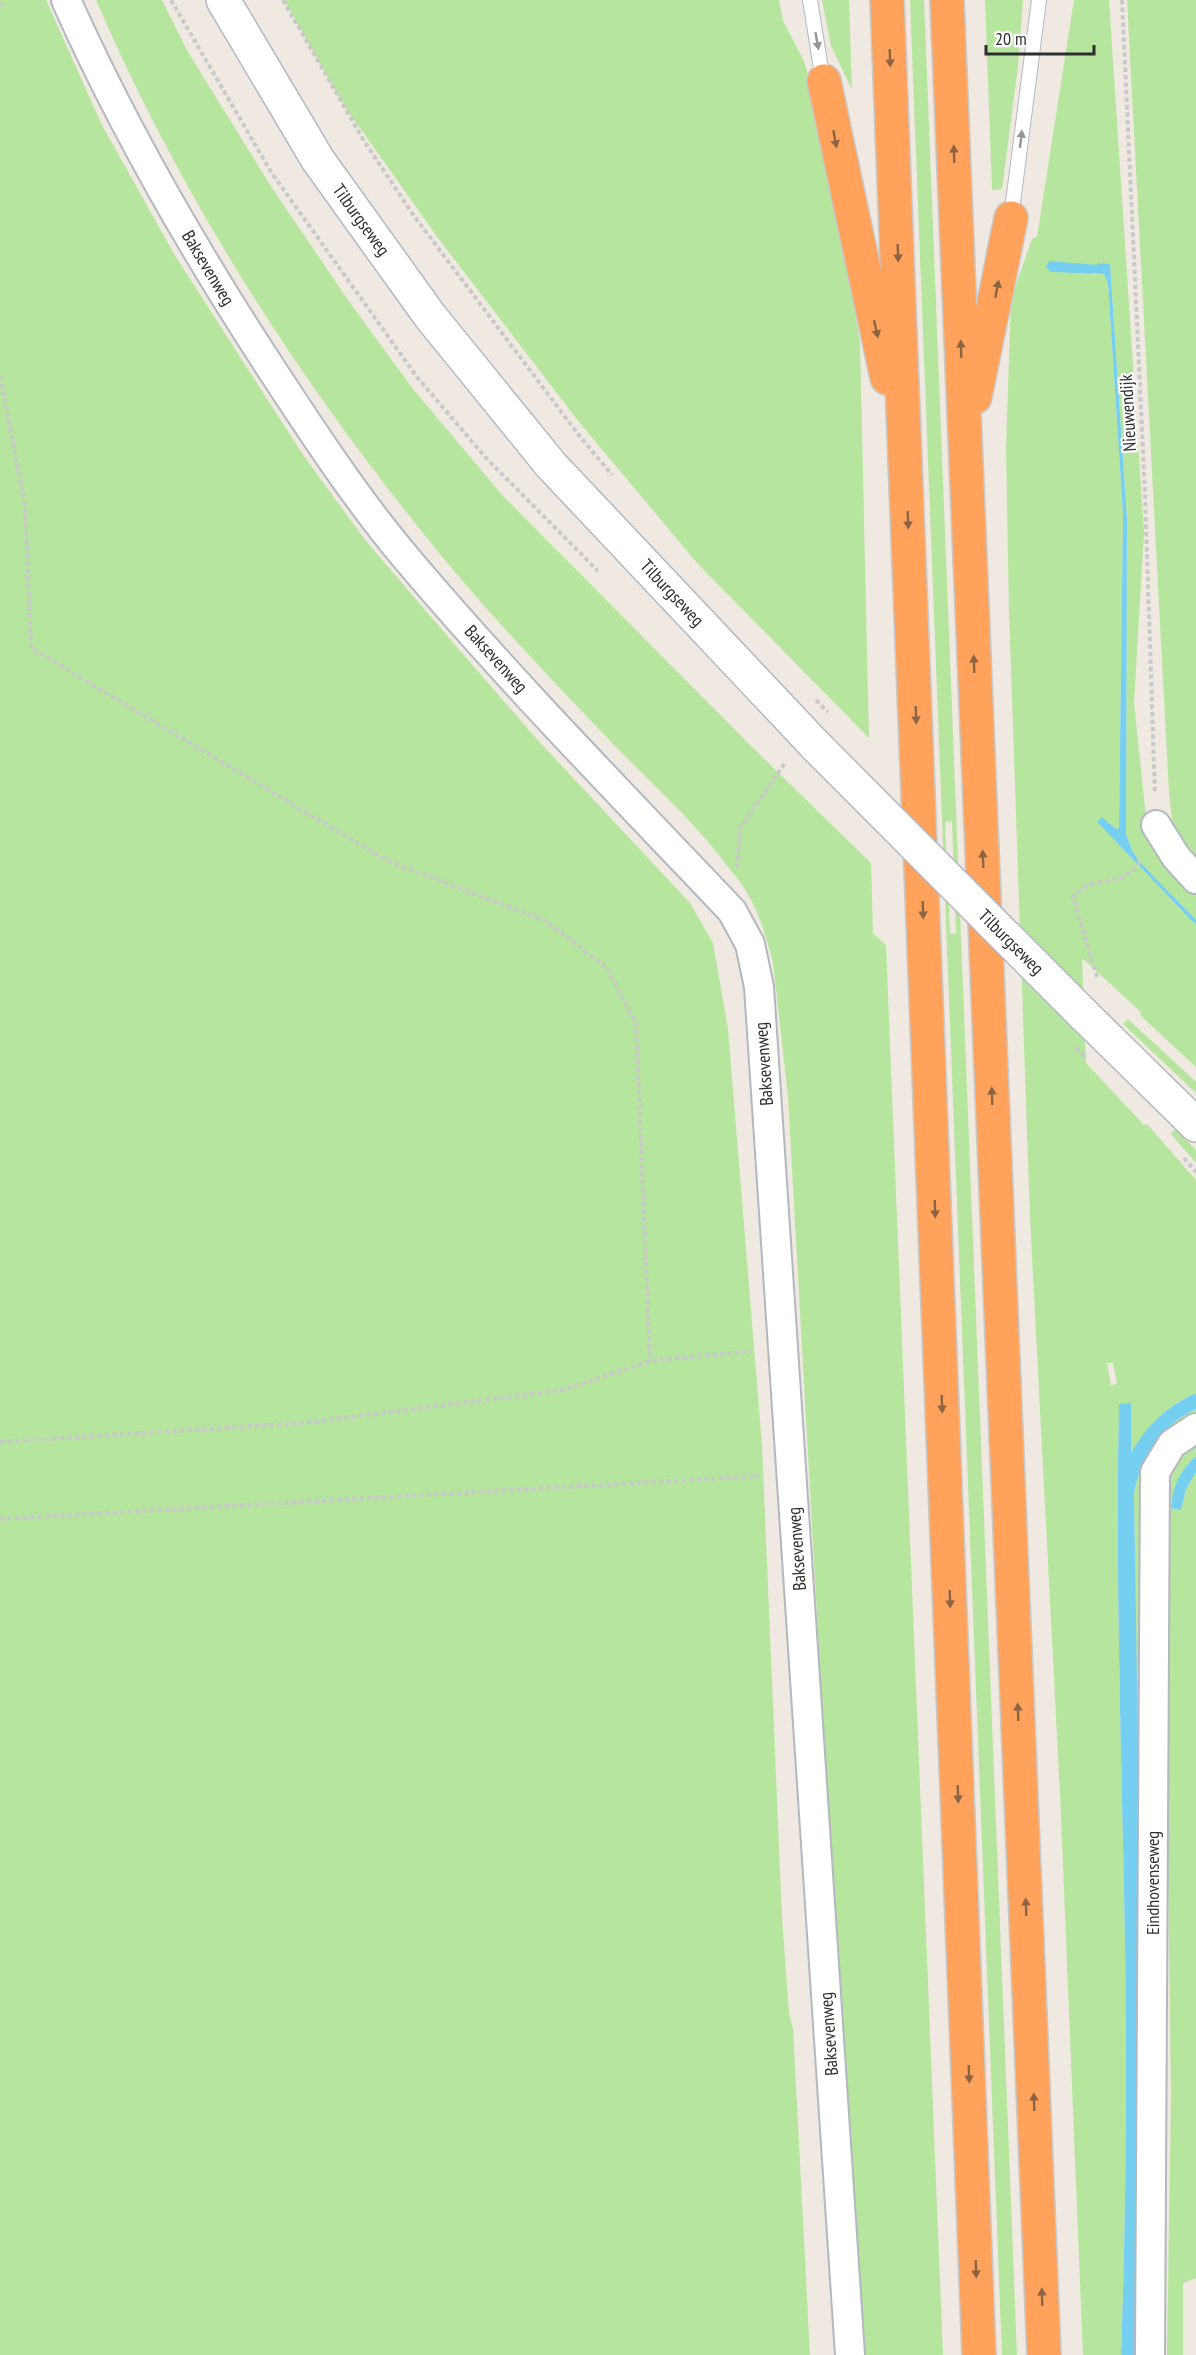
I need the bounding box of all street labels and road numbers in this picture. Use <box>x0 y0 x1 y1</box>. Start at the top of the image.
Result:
street label: Tilburgseweg <box>328 179 395 260</box>
street label: Baksevenweg <box>177 226 240 310</box>
street label: Nieuwendijk <box>1114 374 1141 452</box>
street label: Tilburgseweg <box>636 554 709 631</box>
street label: Baksevenweg <box>460 620 533 697</box>
street label: Tilburgseweg <box>974 904 1049 979</box>
street label: Baksevenweg <box>749 1021 778 1107</box>
street label: Baksevenweg <box>782 1506 811 1592</box>
street label: Eindhovenseweg <box>1141 1831 1164 1935</box>
street label: Baksevenweg <box>814 1991 843 2077</box>

